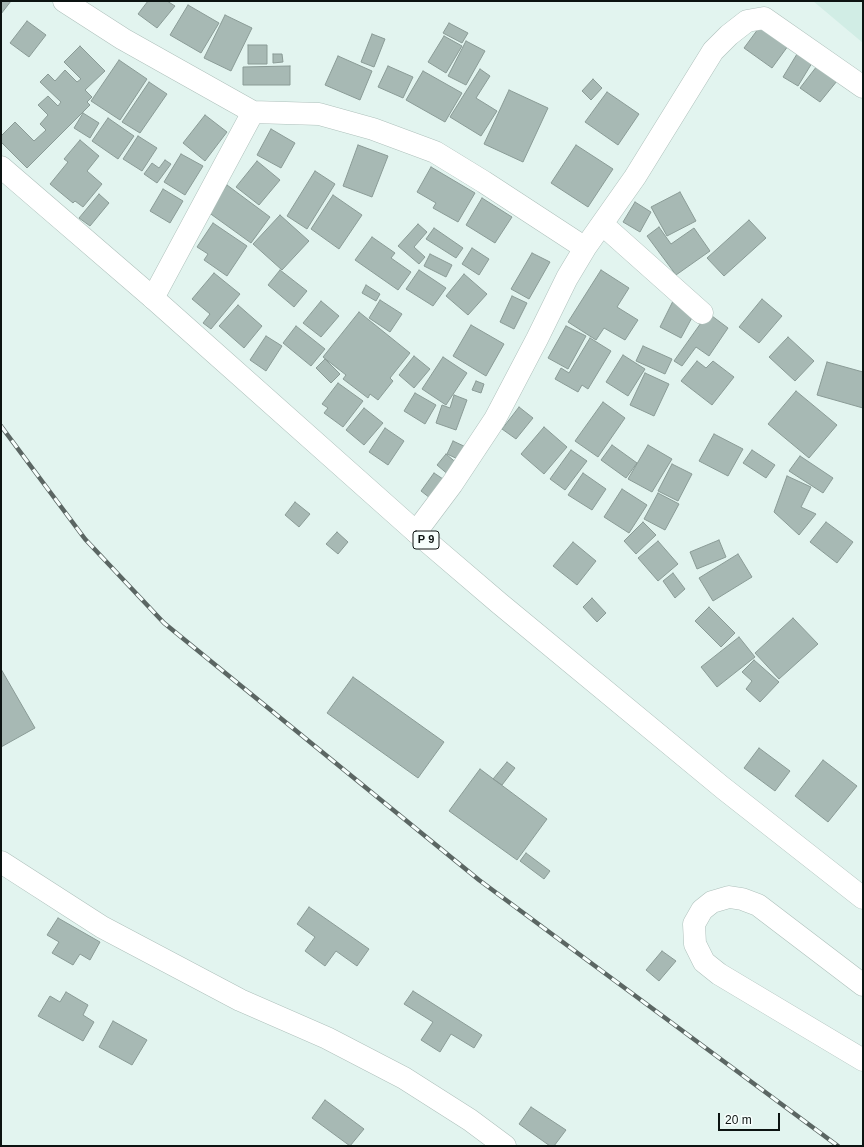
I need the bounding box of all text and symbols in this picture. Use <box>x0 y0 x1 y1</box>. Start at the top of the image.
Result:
road number: P 9 <box>413 531 439 549</box>
scale bar <box>720 1105 782 1131</box>
text: 20 m <box>725 1113 752 1127</box>

